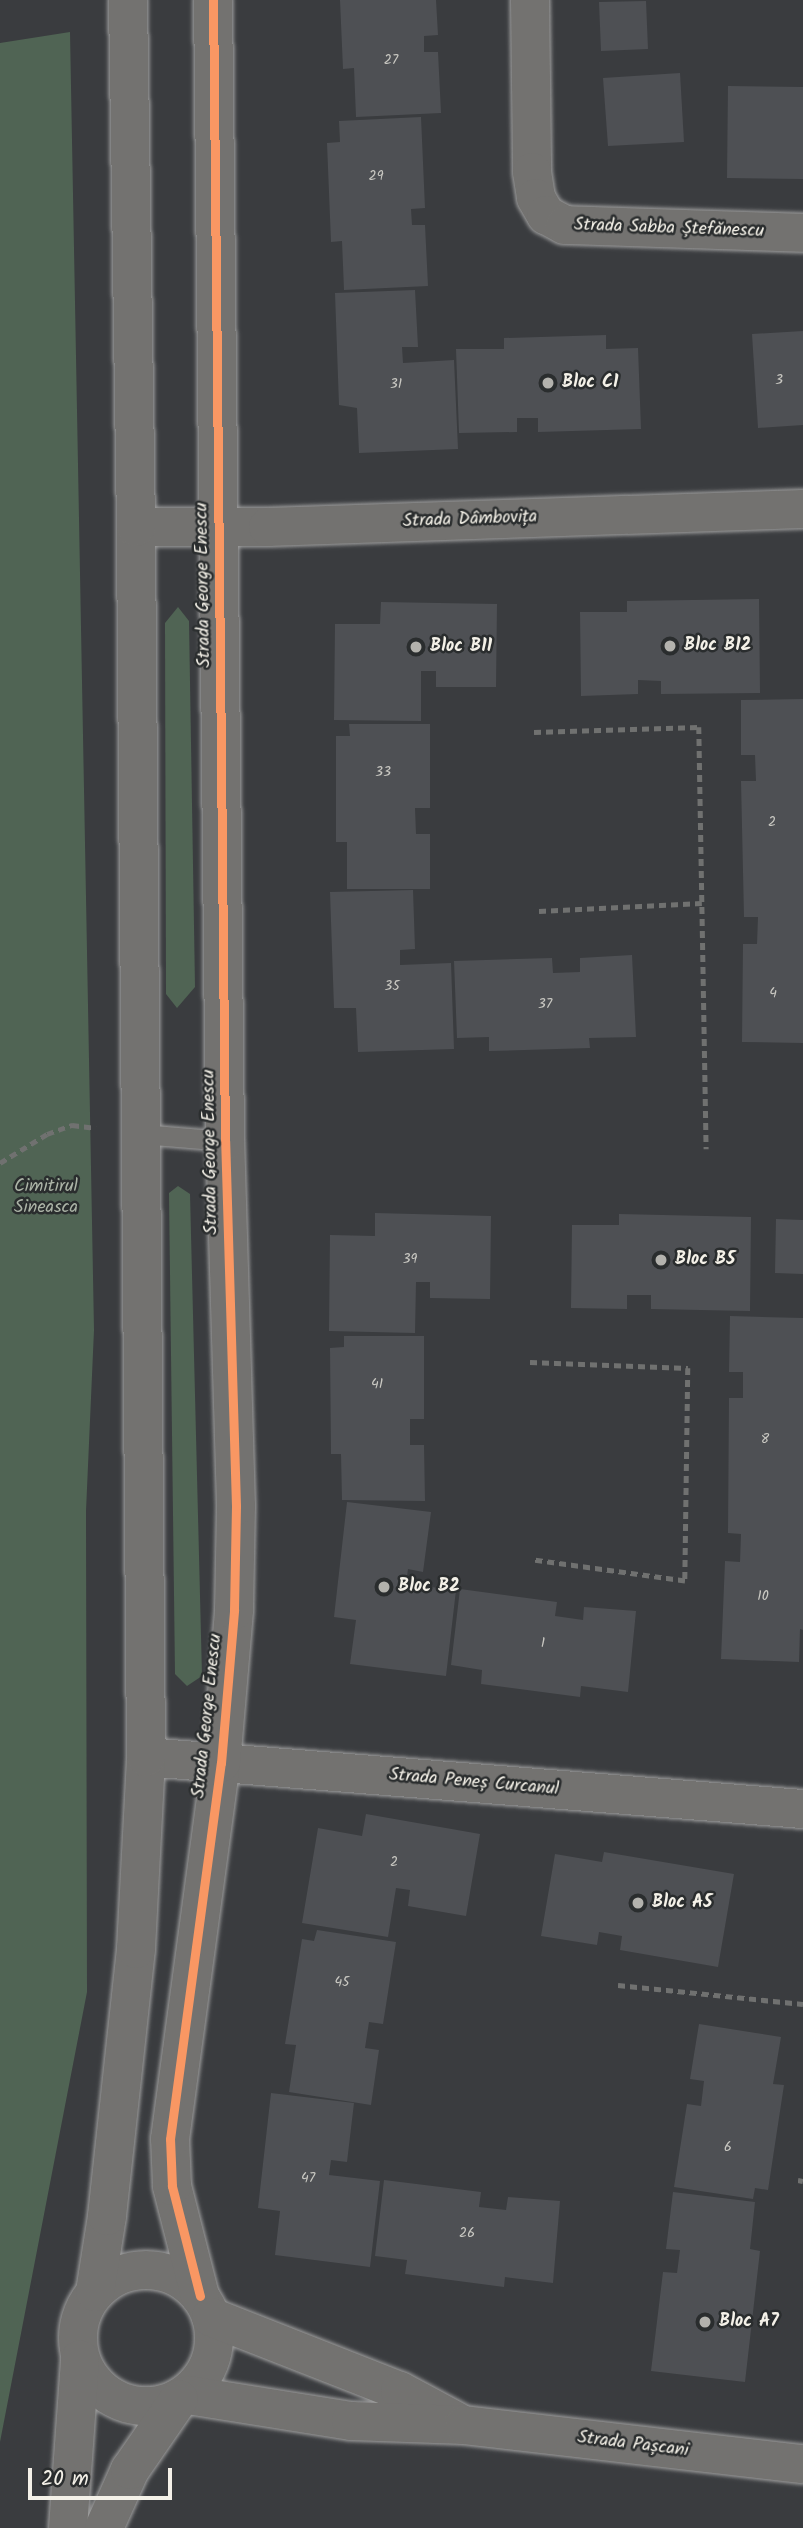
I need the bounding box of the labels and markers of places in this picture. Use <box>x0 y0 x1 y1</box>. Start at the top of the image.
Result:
place label: Bloc C1 <box>562 372 619 394</box>
marker: Bloc C1 <box>540 375 556 391</box>
place label: Bloc B12 <box>684 635 751 657</box>
place label: Bloc B11 <box>430 636 492 658</box>
marker: Bloc B12 <box>662 638 678 654</box>
marker: Bloc B11 <box>408 639 424 655</box>
place label: Bloc B5 <box>675 1249 735 1271</box>
marker: Bloc B5 <box>653 1252 669 1268</box>
place label: Bloc B2 <box>398 1576 460 1598</box>
marker: Bloc B2 <box>376 1579 392 1595</box>
place label: Bloc A5 <box>652 1892 712 1914</box>
marker: Bloc A5 <box>630 1895 646 1911</box>
place label: Bloc A7 <box>719 2311 779 2333</box>
marker: Bloc A7 <box>697 2314 713 2330</box>

